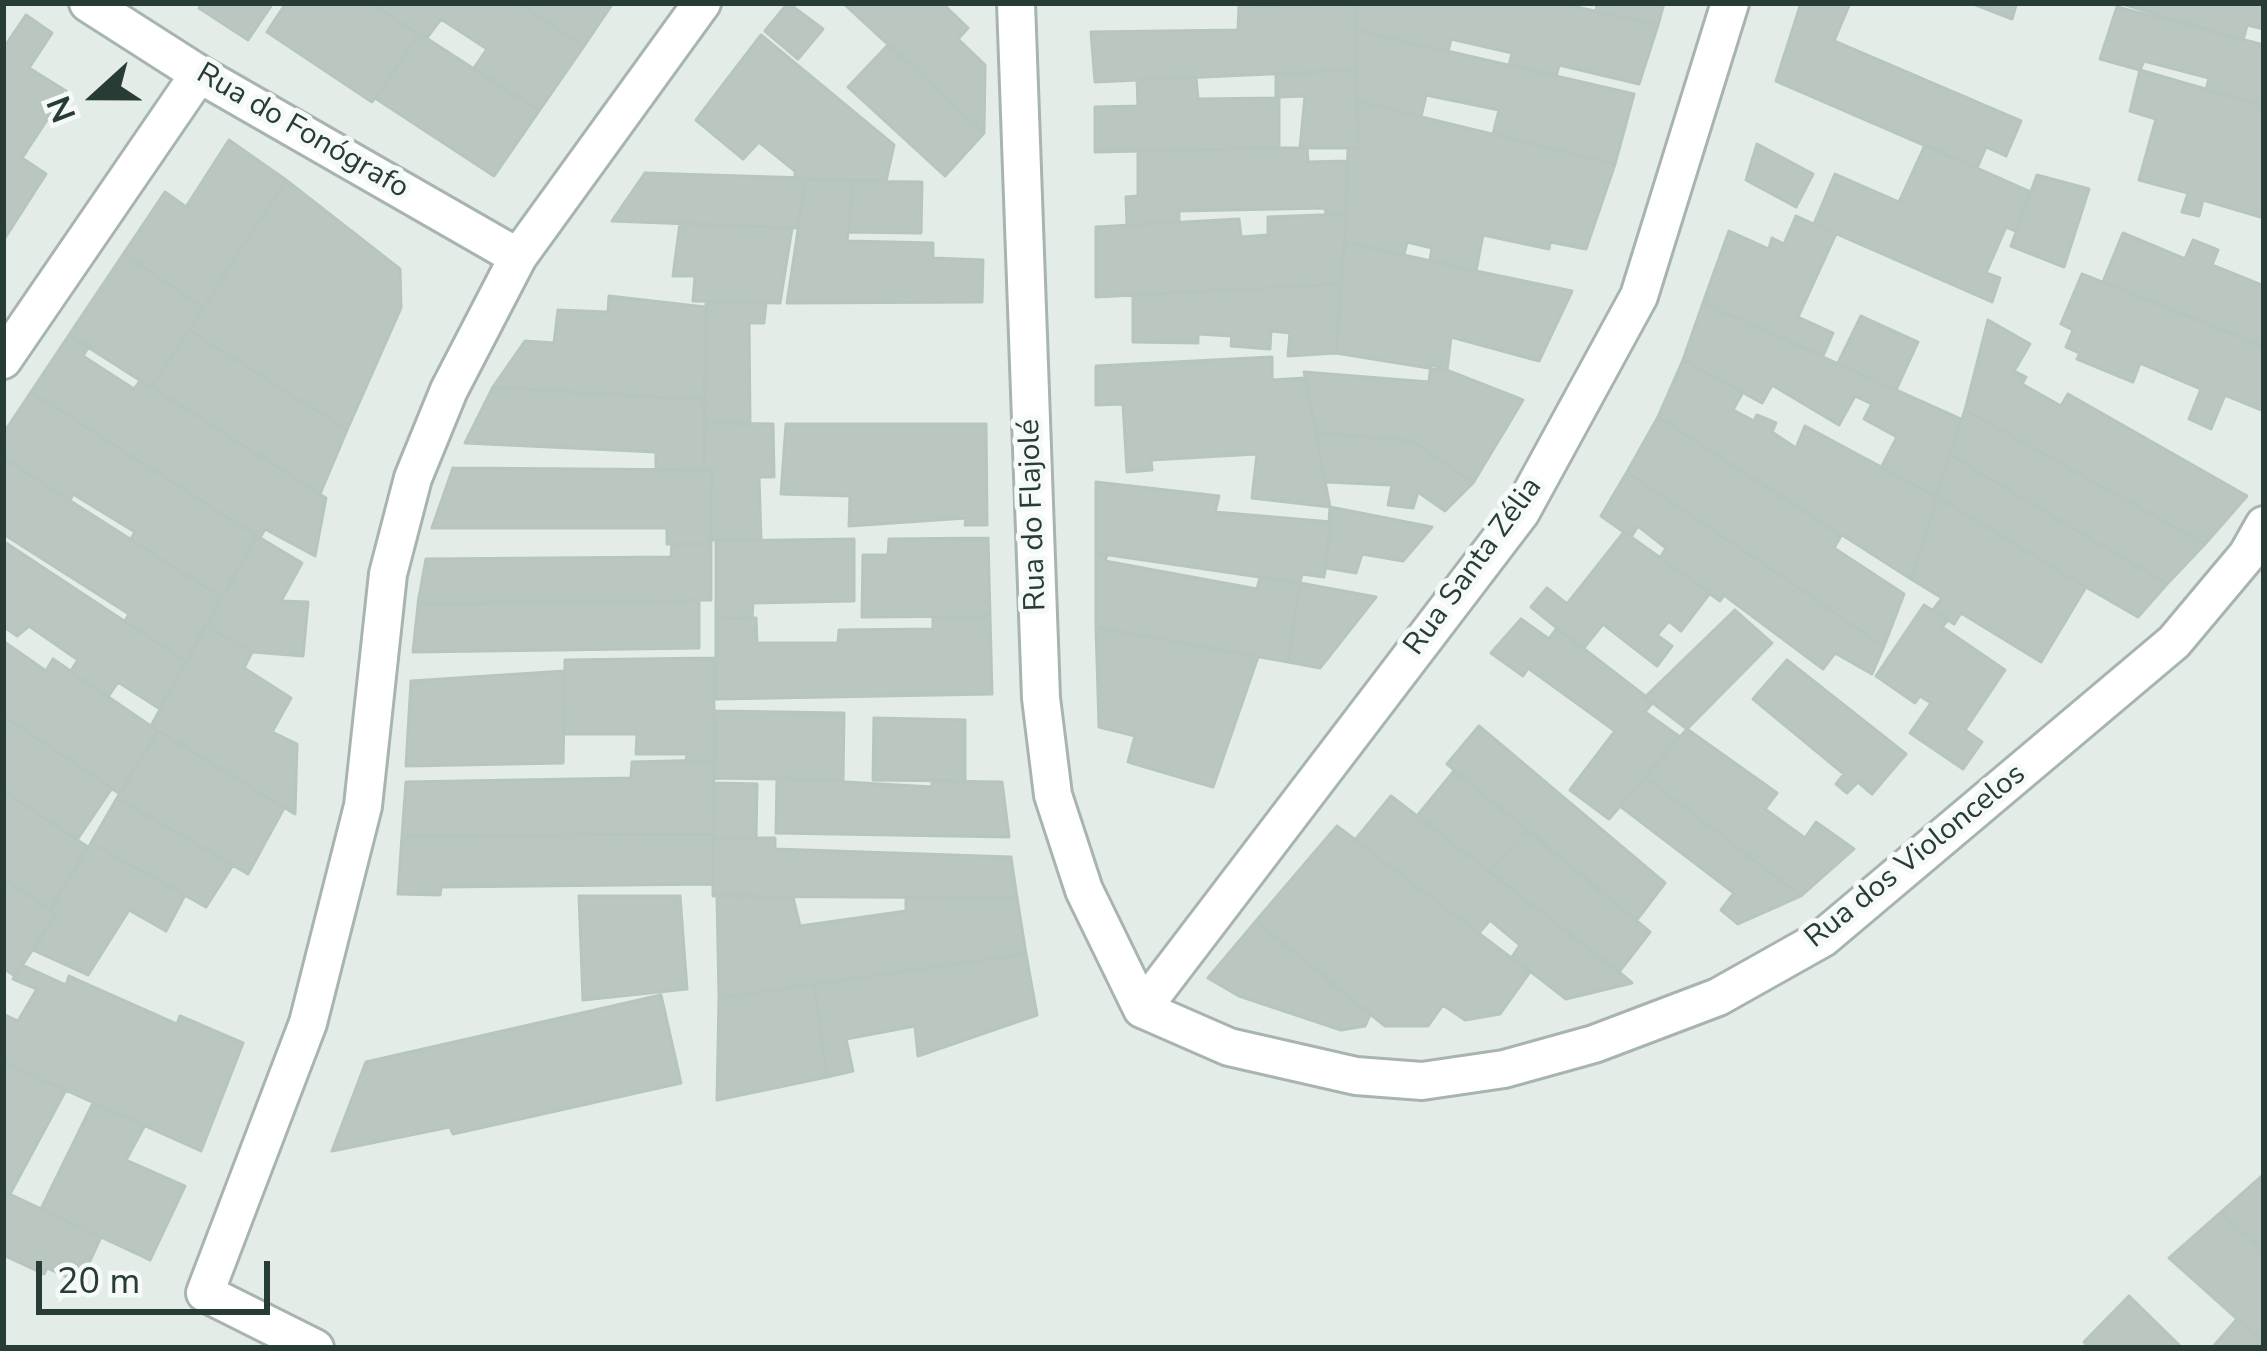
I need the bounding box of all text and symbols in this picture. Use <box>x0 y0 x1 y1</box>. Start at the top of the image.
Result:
north arrow <box>36 36 156 156</box>
street label: Rua do Fonógrafo <box>190 57 414 207</box>
text: N <box>36 89 87 129</box>
street label: Rua do Flajolé <box>1013 418 1055 612</box>
street label: Rua Santa Zélia <box>1397 471 1551 663</box>
street label: Rua dos Violoncelos <box>1799 757 2033 957</box>
scale bar <box>42 1237 276 1311</box>
text: 20 m <box>57 1257 140 1306</box>

